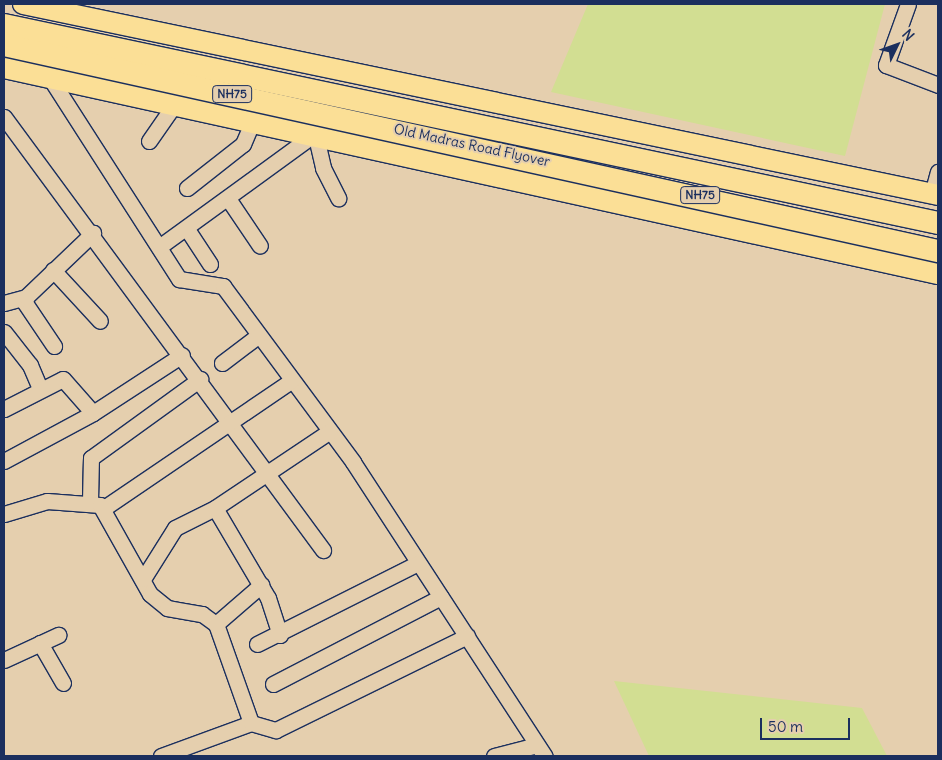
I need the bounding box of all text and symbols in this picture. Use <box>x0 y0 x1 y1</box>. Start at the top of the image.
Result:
north arrow <box>872 20 922 70</box>
text: N <box>898 25 918 45</box>
road number: NH75 <box>212 85 252 104</box>
street label: Old Madras Road Flyover <box>392 120 552 170</box>
road number: NH75 <box>680 186 720 204</box>
scale bar <box>762 708 852 740</box>
text: 50 m <box>768 717 803 736</box>

